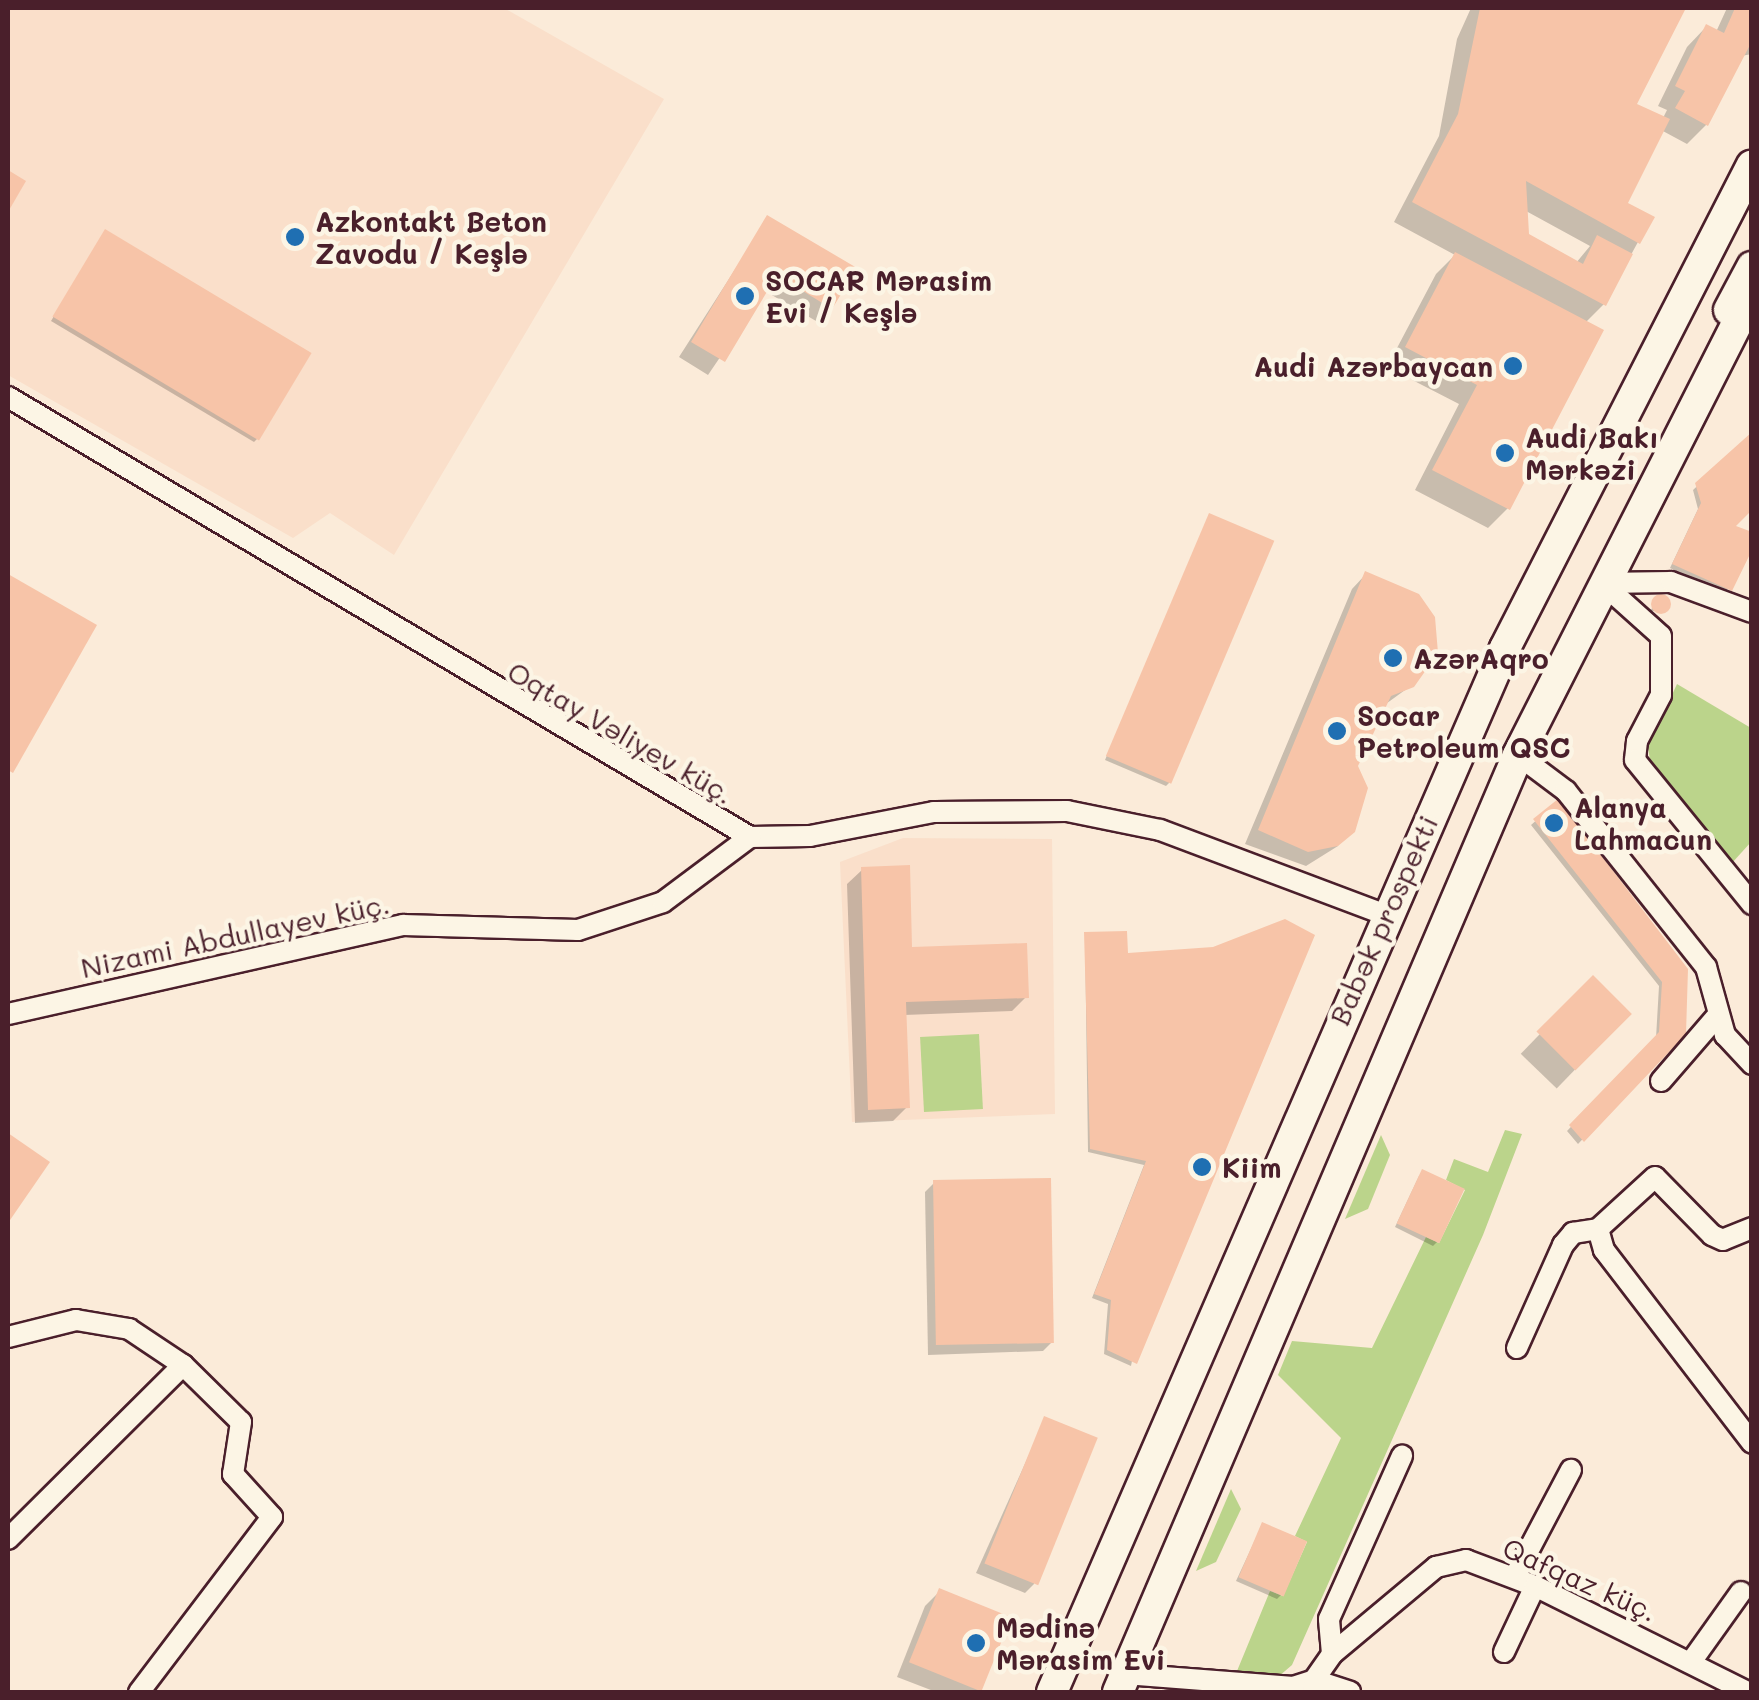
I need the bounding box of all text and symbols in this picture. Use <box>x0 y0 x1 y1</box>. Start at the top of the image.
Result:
place label: Azkontakt Beton Zavodu / Keşlə <box>315 204 547 270</box>
marker: Azkontakt Beton Zavodu / Keşlə <box>284 226 306 248</box>
place label: SOCAR Mərasim Evi / Keşlə <box>765 263 992 329</box>
marker: SOCAR Mərasim Evi / Keşlə <box>734 285 756 307</box>
place label: Audi Azərbaycan <box>1253 349 1493 383</box>
marker: Audi Azərbaycan <box>1502 355 1524 377</box>
place label: Audi Bakı Mərkəzi <box>1525 420 1659 486</box>
marker: Audi Bakı Mərkəzi <box>1494 442 1516 464</box>
place label: AzərAqro <box>1413 641 1549 675</box>
marker: AzərAqro <box>1382 647 1404 669</box>
street label: Oqtay Vəliyev küç. <box>502 654 740 810</box>
place label: Socar Petroleum QSC <box>1357 698 1570 764</box>
marker: Socar Petroleum QSC <box>1326 720 1348 742</box>
place label: Alanya Lahmacun <box>1574 790 1712 856</box>
street label: Babək prospekti <box>1322 810 1444 1030</box>
marker: Alanya Lahmacun <box>1543 812 1565 834</box>
street label: Nizami Abdullayev küç. <box>78 886 392 984</box>
place label: Kiim <box>1222 1150 1282 1184</box>
marker: Kiim <box>1191 1156 1213 1178</box>
street label: Qafqaz küç. <box>1498 1530 1662 1628</box>
place label: Mədinə Mərasim Evi <box>996 1610 1166 1676</box>
marker: Mədinə Mərasim Evi <box>965 1632 987 1654</box>

